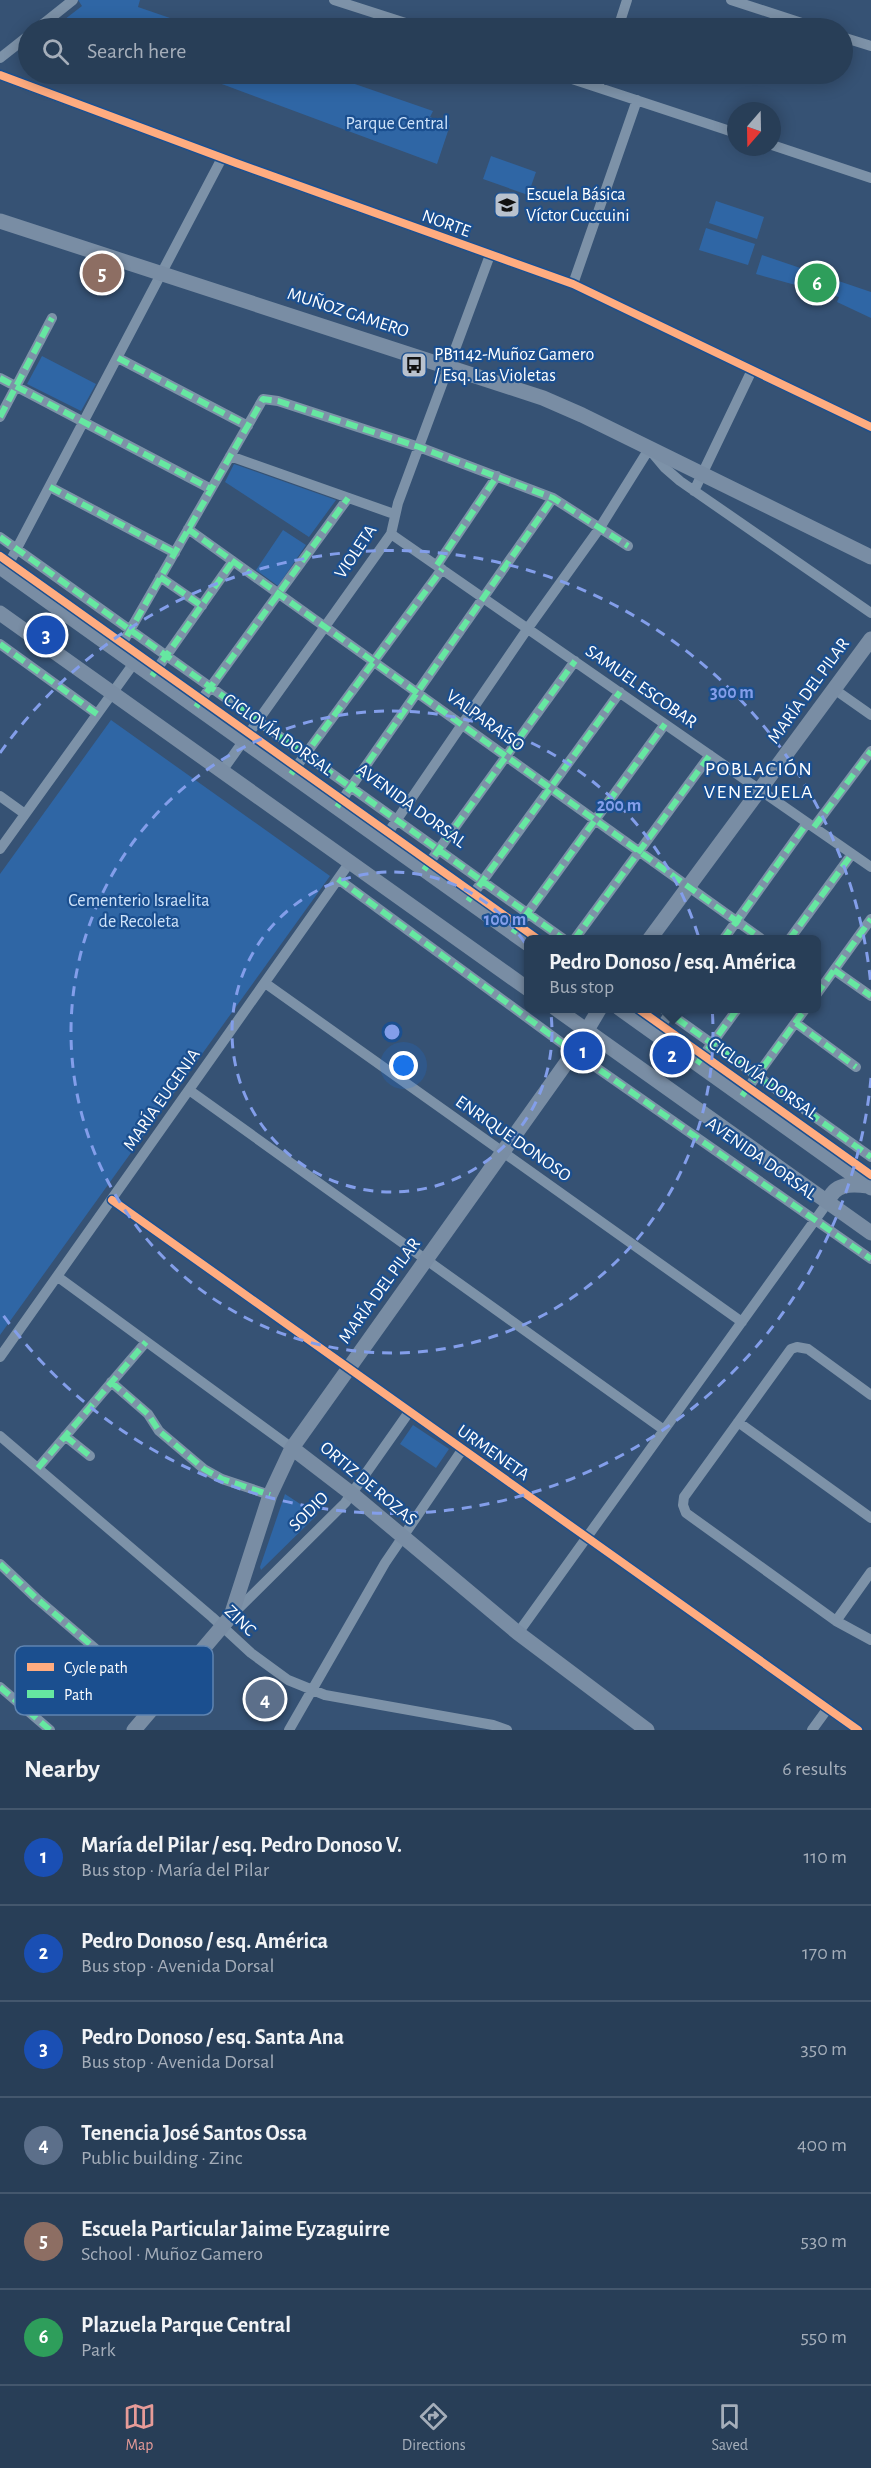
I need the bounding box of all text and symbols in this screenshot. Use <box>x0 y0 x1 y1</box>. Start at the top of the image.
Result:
search box <box>18 18 853 84</box>
icon: search <box>39 35 72 68</box>
text: Search here <box>87 40 186 62</box>
north arrow <box>727 102 781 156</box>
park label: Parque Central <box>345 115 449 133</box>
place label: Escuela Básica Víctor Cuccuini <box>526 186 630 225</box>
school or university icon: Escuela Básica Víctor Cuccuini <box>492 190 522 220</box>
street label: NORTE <box>419 207 473 241</box>
pin: 5 <box>82 250 122 296</box>
pin: 6 <box>798 260 836 306</box>
street label: MUÑOZ GAMERO <box>285 282 412 341</box>
place label: PB1142-Muñoz Gamero / Esq. Las Violetas <box>434 346 595 385</box>
bus stop icon: PB1142-Muñoz Gamero / Esq. Las Violetas <box>399 350 429 380</box>
street label: VIOLETA <box>332 521 381 582</box>
pin: 3 <box>26 612 66 658</box>
street label: MARÍA DEL PILAR <box>762 633 853 747</box>
street label: SAMUEL ESCOBAR <box>582 642 700 732</box>
street label: VALPARAÍSO <box>443 684 529 755</box>
text: 300 m <box>710 684 754 702</box>
street label: CICLOVÍA DORSAL <box>220 688 338 780</box>
district label: POBLACIÓN VENEZUELA <box>704 758 814 802</box>
street label: AVENIDA DORSAL <box>353 760 469 852</box>
text: 200 m <box>597 797 641 815</box>
park label: Cementerio Israelita de Recoleta <box>68 892 210 931</box>
text: 100 m <box>484 911 526 929</box>
popup <box>524 935 821 1013</box>
text: Pedro Donoso / esq. América <box>549 951 796 973</box>
text: Bus stop <box>549 977 614 997</box>
centre of rings <box>382 1022 402 1042</box>
pin: 1 <box>564 1028 602 1074</box>
pin: 2 <box>652 1032 692 1078</box>
street label: CICLOVÍA DORSAL <box>705 1032 823 1124</box>
street label: MARÍA EUGENIA <box>118 1044 204 1154</box>
your location <box>389 1051 418 1080</box>
street label: ENRIQUE DONOSO <box>452 1093 574 1185</box>
street label: AVENIDA DORSAL <box>703 1114 820 1204</box>
street label: MARÍA DEL PILAR <box>333 1233 424 1347</box>
street label: URMENETA <box>454 1422 533 1485</box>
street label: ORTIZ DE ROZAS <box>316 1439 420 1529</box>
street label: SODIO <box>286 1489 332 1535</box>
street label: ZINC <box>221 1602 259 1640</box>
legend <box>15 1646 213 1715</box>
text: Cycle path <box>64 1660 128 1677</box>
pin: 4 <box>246 1676 284 1722</box>
text: Path <box>64 1687 93 1703</box>
text: Nearby <box>24 1756 100 1782</box>
text: 6 results <box>782 1759 847 1779</box>
text: María del Pilar / esq. Pedro Donoso V. <box>81 1834 402 1856</box>
text: 1 <box>40 1847 47 1867</box>
text: 110 m <box>803 1847 847 1867</box>
text: Bus stop · María del Pilar <box>81 1860 269 1880</box>
text: Pedro Donoso / esq. América <box>81 1930 328 1952</box>
text: 2 <box>39 1943 48 1963</box>
text: 170 m <box>802 1943 847 1963</box>
text: Bus stop · Avenida Dorsal <box>81 1956 275 1976</box>
text: Pedro Donoso / esq. Santa Ana <box>81 2026 344 2048</box>
text: 3 <box>39 2039 48 2059</box>
text: 350 m <box>801 2039 847 2059</box>
text: Bus stop · Avenida Dorsal <box>81 2052 275 2072</box>
text: Tenencia José Santos Ossa <box>81 2122 307 2144</box>
text: 4 <box>38 2135 49 2155</box>
text: 400 m <box>797 2135 847 2155</box>
text: Public building · Zinc <box>81 2148 243 2168</box>
text: Escuela Particular Jaime Eyzaguirre <box>81 2218 390 2240</box>
text: 5 <box>39 2231 48 2251</box>
text: 530 m <box>801 2231 847 2251</box>
text: School · Muñoz Gamero <box>81 2244 263 2264</box>
text: Plazuela Parque Central <box>81 2314 291 2336</box>
text: 6 <box>39 2327 48 2347</box>
text: 550 m <box>800 2327 847 2347</box>
text: Park <box>81 2340 116 2360</box>
tab: Map <box>123 2400 156 2455</box>
tab: Directions <box>402 2400 466 2455</box>
tab: Saved <box>711 2400 748 2455</box>

